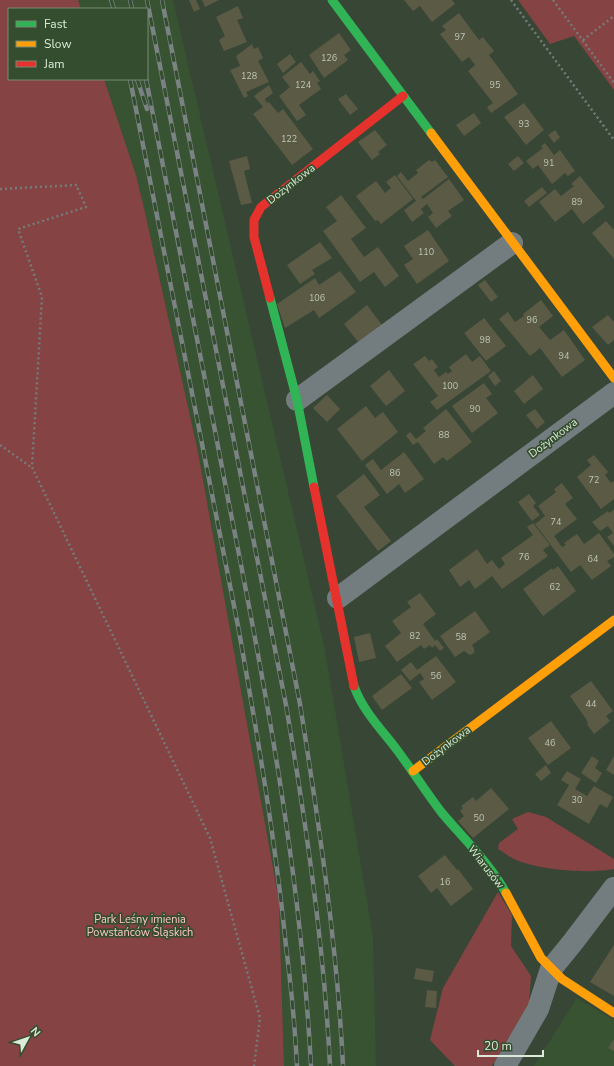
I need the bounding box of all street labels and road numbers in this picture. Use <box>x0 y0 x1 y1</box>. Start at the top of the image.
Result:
street label: Dożynkowa <box>264 160 318 208</box>
street label: Dożynkowa <box>526 415 581 461</box>
street label: Dożynkowa <box>419 723 474 769</box>
street label: Wiarusów <box>464 842 508 892</box>

